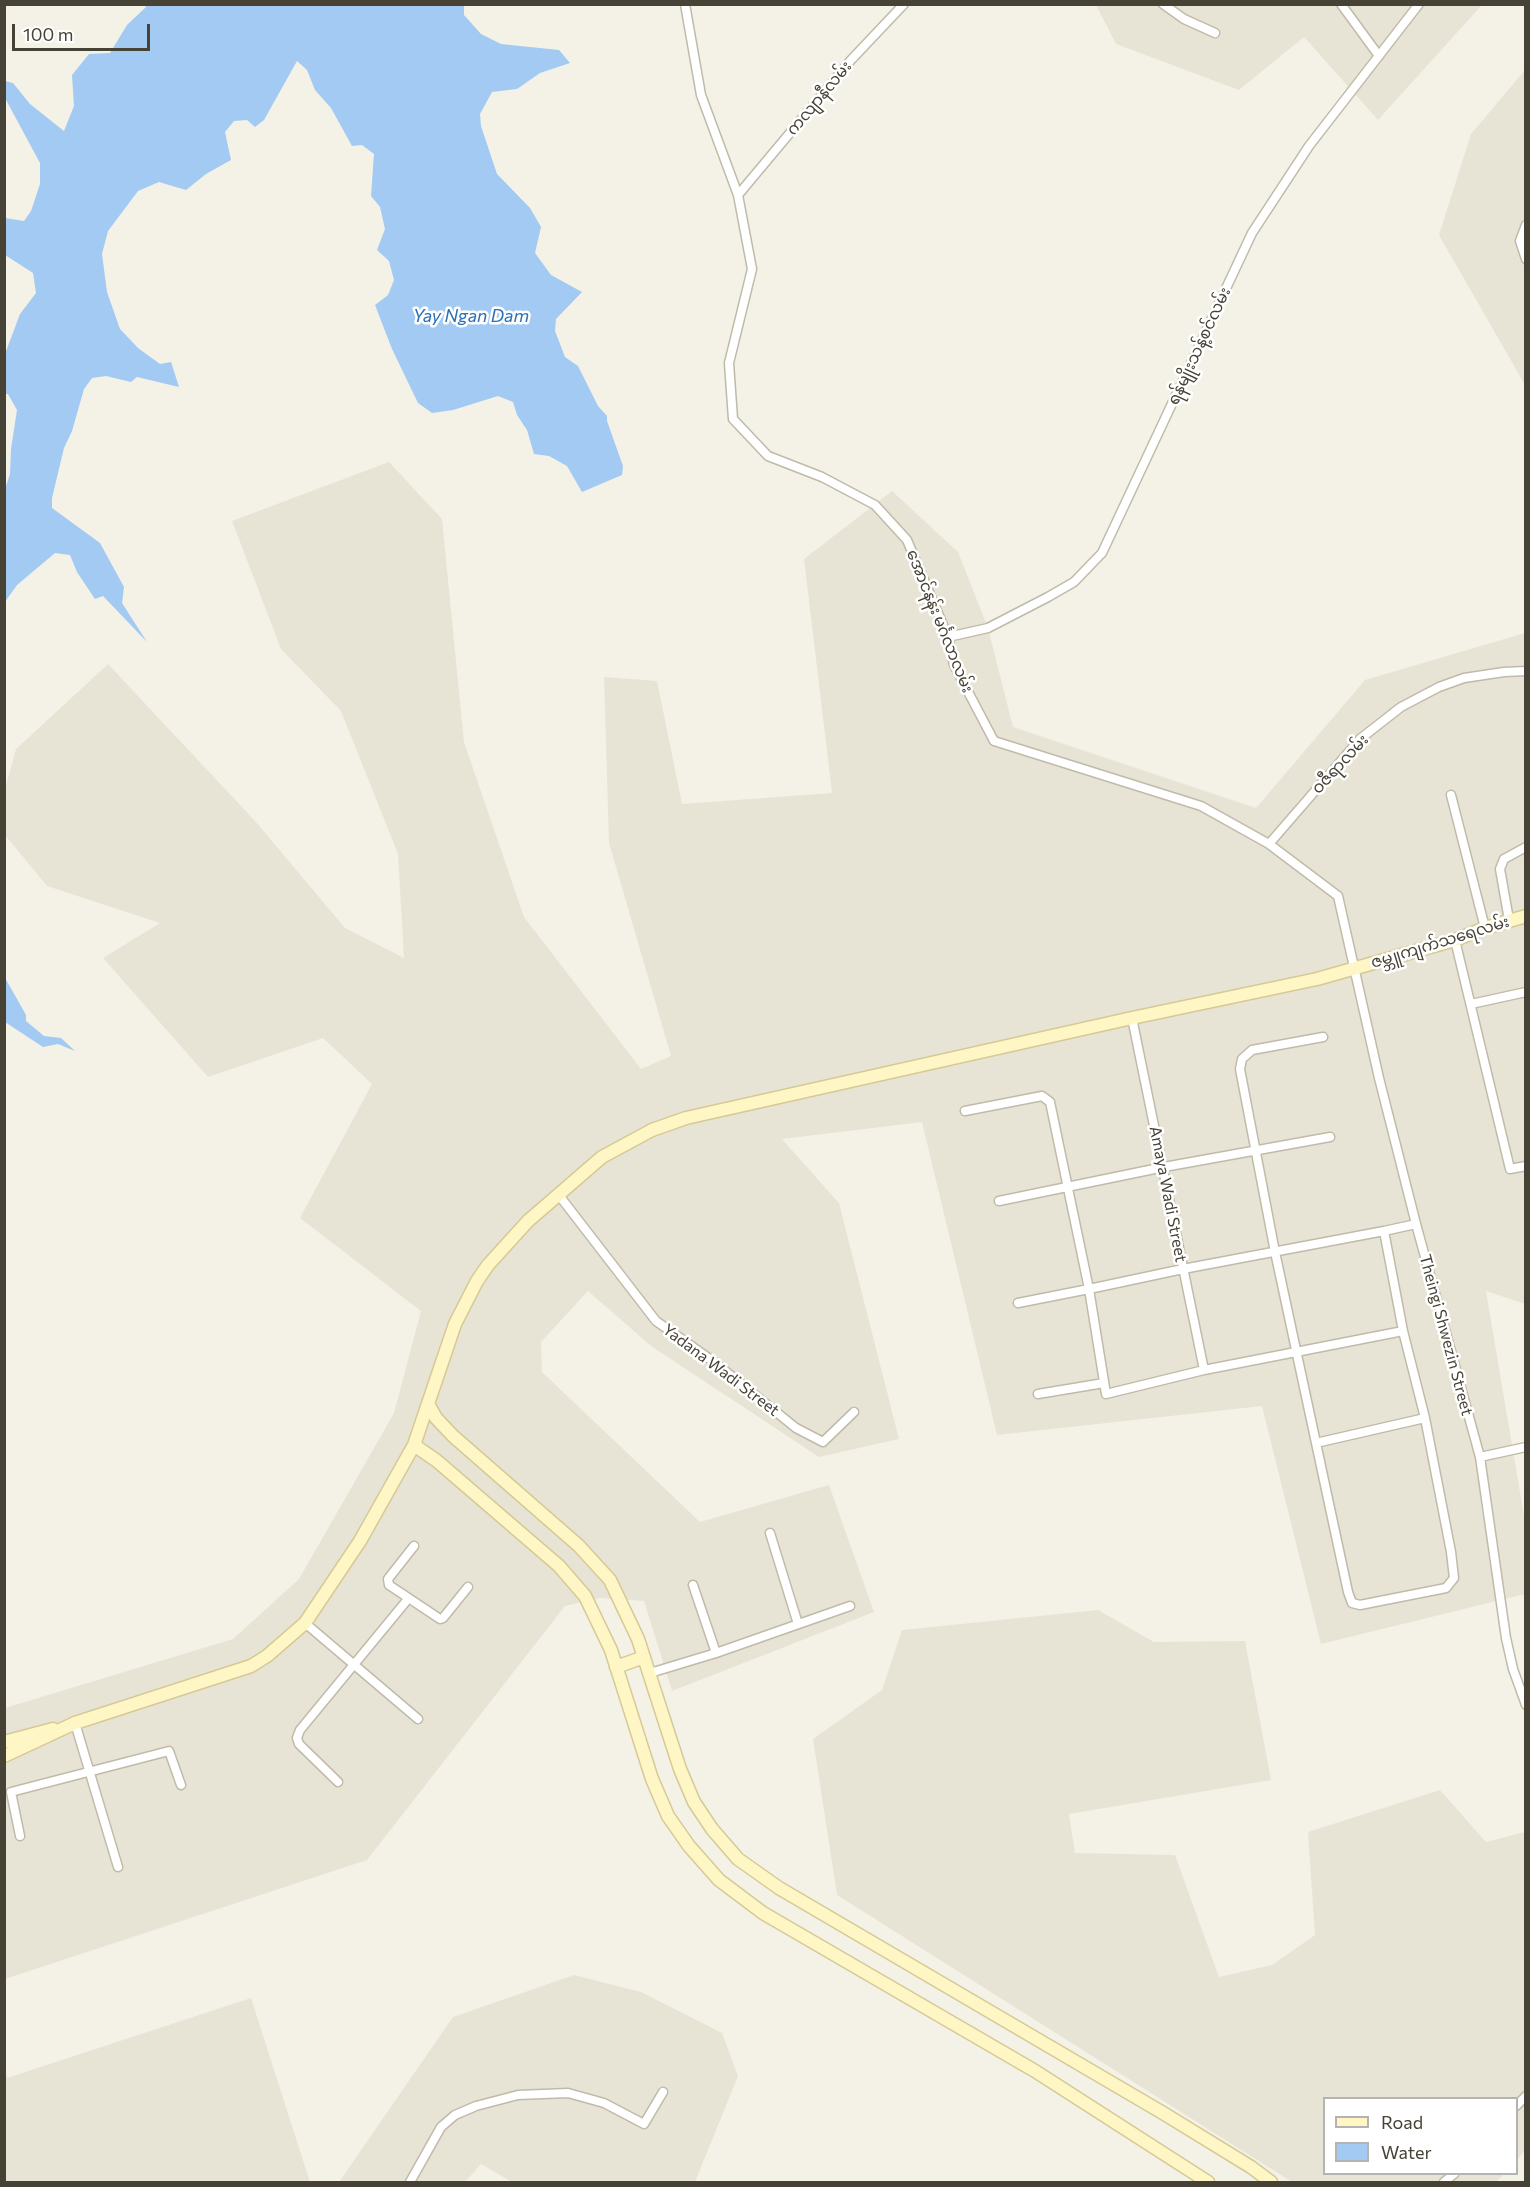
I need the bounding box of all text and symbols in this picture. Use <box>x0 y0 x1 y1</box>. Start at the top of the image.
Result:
scale bar <box>15 12 153 50</box>
text: 100 m <box>23 23 73 45</box>
street label: ကလျာနီလမ်း <box>782 57 856 139</box>
street label: ရန်မျိုးသန့်စင်လမ်း <box>1163 284 1235 408</box>
water label: Yay Ngan Dam <box>413 305 529 327</box>
street label: အောင်နန်း မင်္ဂလာလမ်း <box>903 547 977 695</box>
street label: ဝဇီရာလမ်း <box>1308 730 1372 798</box>
street label: ဇမ္ဘူကျက်သရေလမ်း <box>1368 912 1512 972</box>
street label: Amaya Wadi Street <box>1145 1124 1191 1264</box>
street label: Theingi Shwezin Street <box>1415 1252 1477 1418</box>
street label: Yadana Wadi Street <box>659 1320 783 1420</box>
legend <box>1323 2097 1518 2175</box>
text: Road <box>1381 2111 1423 2133</box>
text: Water <box>1381 2141 1432 2163</box>

